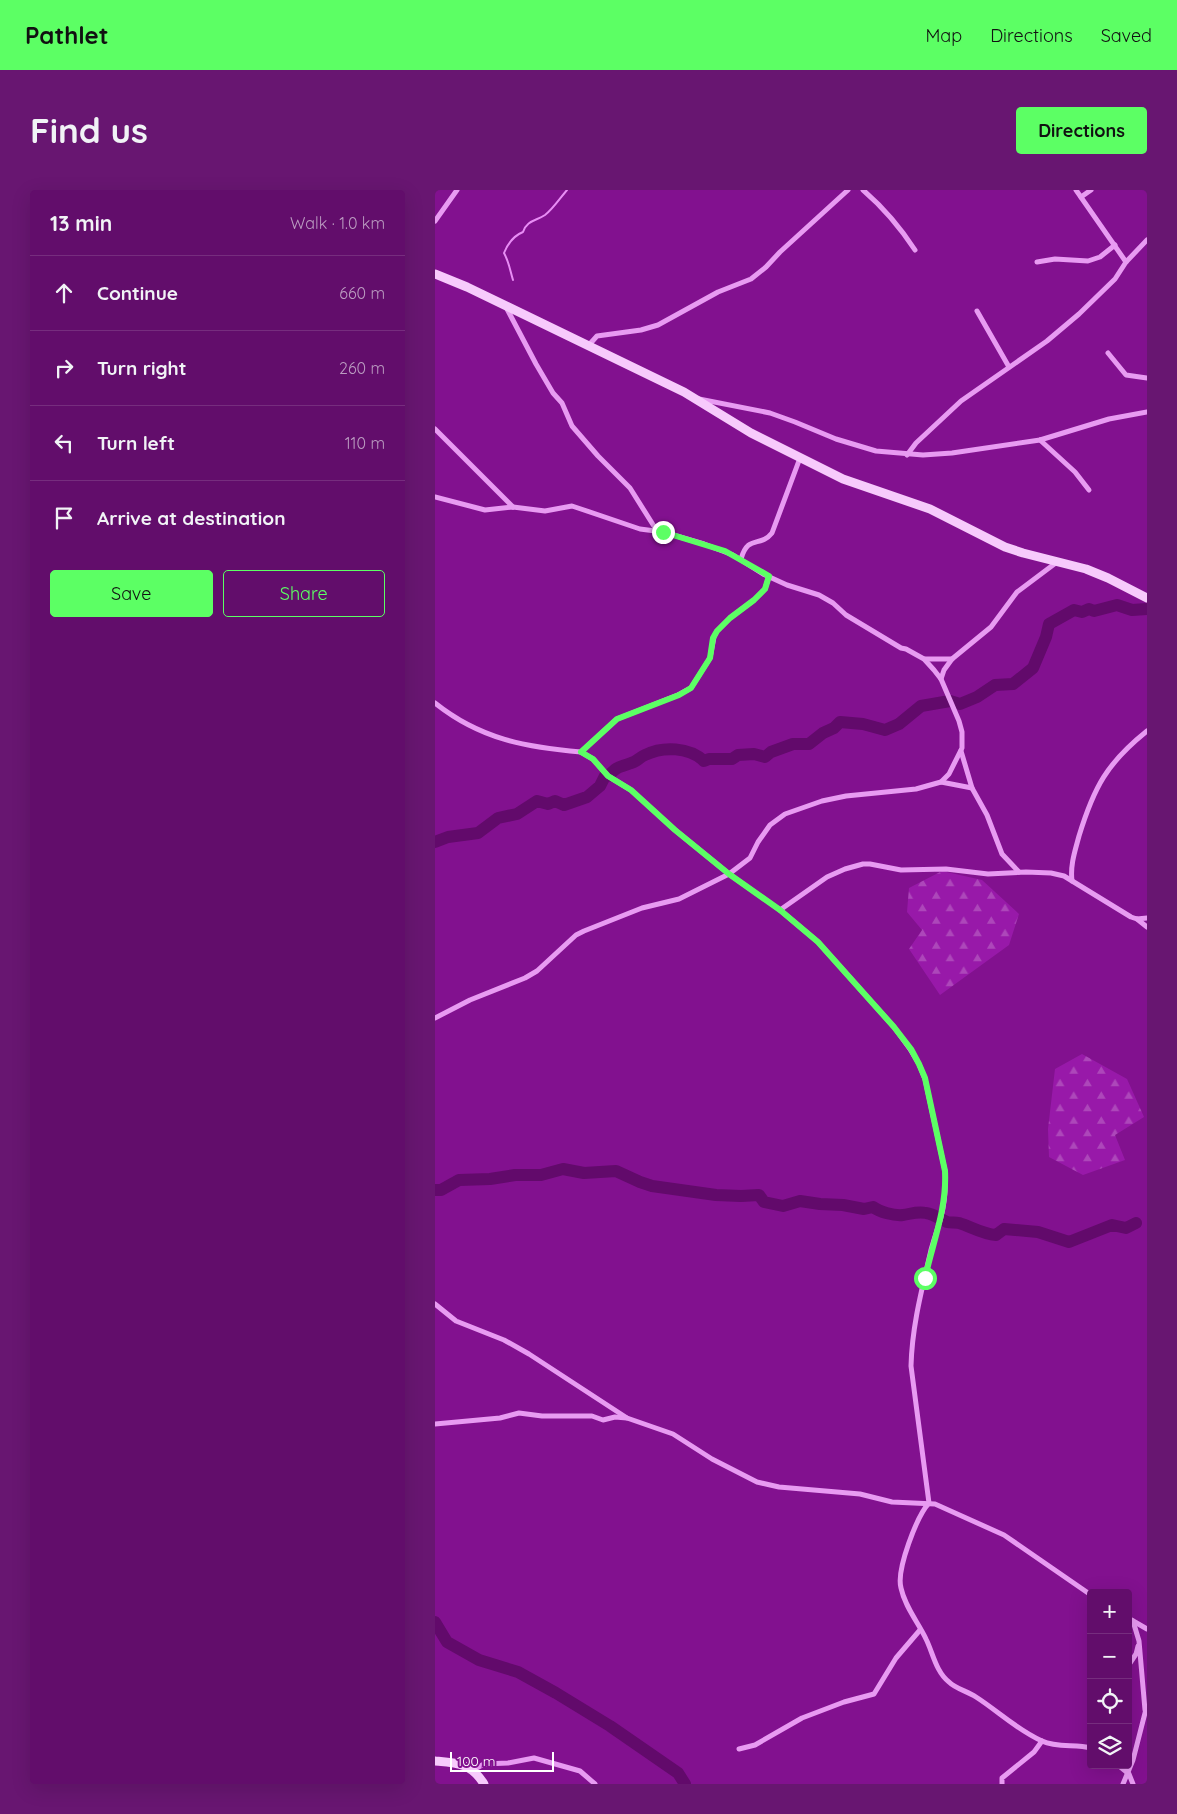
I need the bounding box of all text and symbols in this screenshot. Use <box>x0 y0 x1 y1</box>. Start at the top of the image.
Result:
text: Pathlet <box>25 20 109 50</box>
text: Map <box>925 24 962 47</box>
text: Directions <box>990 24 1073 47</box>
text: Saved <box>1101 24 1152 47</box>
button: Directions <box>1016 107 1147 154</box>
text: Find us <box>30 108 148 152</box>
text: 13 min <box>50 210 112 236</box>
text: Walk · 1.0 km <box>290 213 385 233</box>
icon: ahead <box>50 279 78 307</box>
text: Continue <box>97 281 178 305</box>
text: 660 m <box>339 283 385 303</box>
icon: right <box>50 354 78 382</box>
text: Turn right <box>97 356 186 380</box>
text: 260 m <box>339 358 385 378</box>
icon: left <box>50 429 78 457</box>
text: Turn left <box>97 431 175 455</box>
text: 110 m <box>345 433 385 453</box>
icon: arrive <box>50 504 78 532</box>
text: Arrive at destination <box>97 506 286 530</box>
route end <box>652 521 675 544</box>
button: Save <box>50 570 213 617</box>
button: Share <box>223 570 385 617</box>
route start <box>914 1267 937 1290</box>
map controls <box>1087 1589 1132 1769</box>
button: + <box>1087 1589 1132 1634</box>
button: − <box>1087 1634 1132 1679</box>
button: locate <box>1087 1679 1132 1724</box>
button: layers <box>1087 1724 1132 1769</box>
scale bar <box>450 1749 554 1772</box>
text: 100 m <box>457 1752 495 1770</box>

